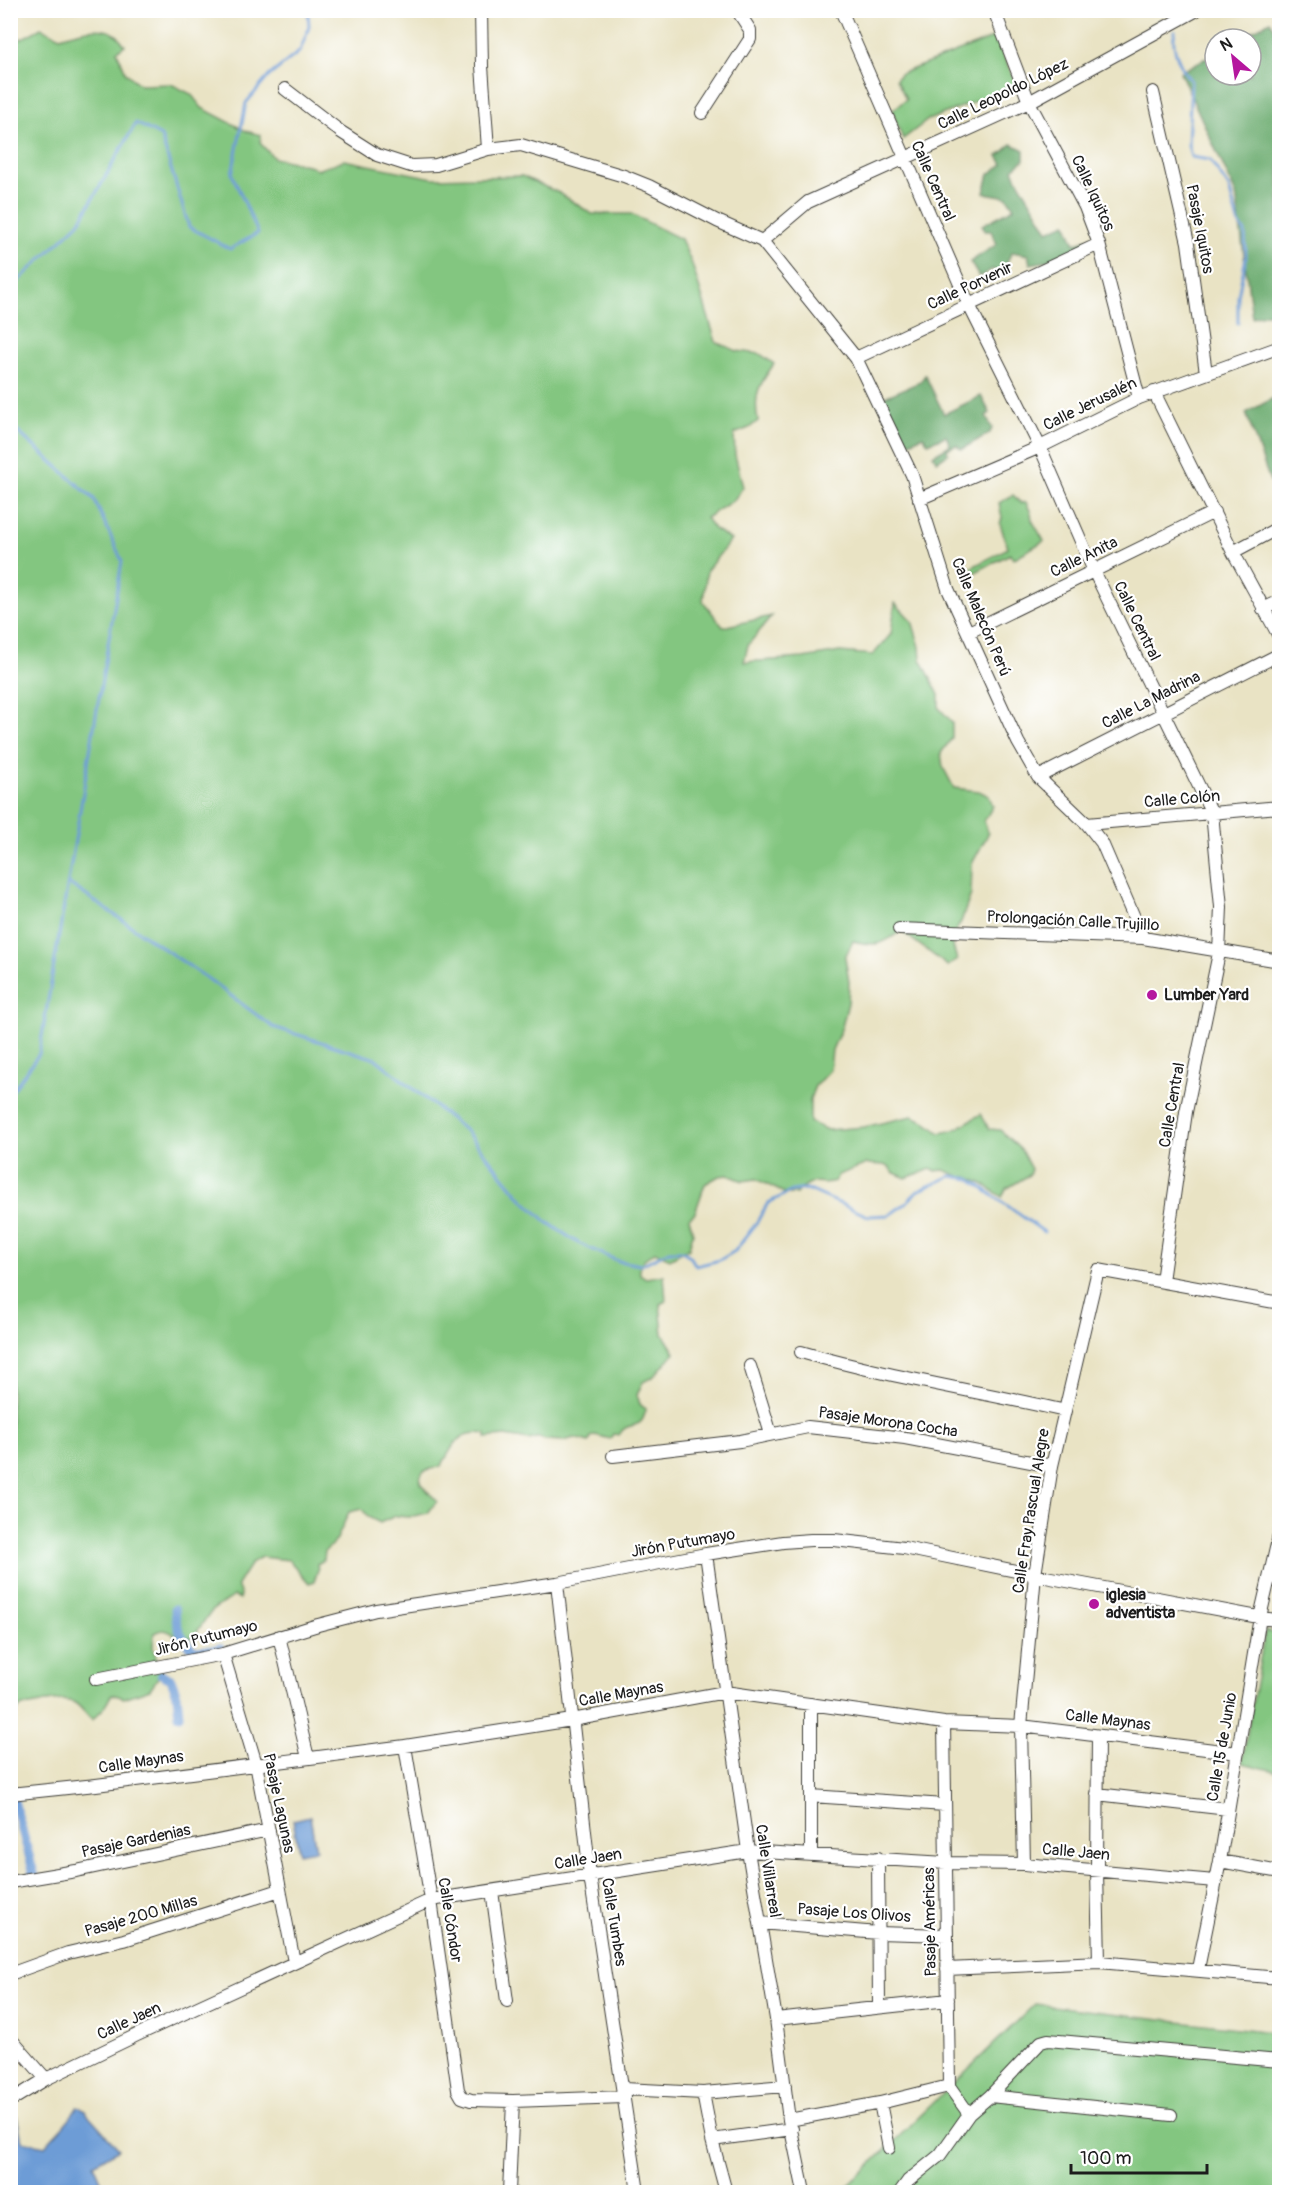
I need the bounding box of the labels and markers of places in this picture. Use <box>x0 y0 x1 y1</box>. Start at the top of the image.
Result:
place label: Lumber Yard <box>1164 985 1249 1005</box>
marker: Lumber Yard <box>1145 988 1159 1002</box>
place label: iglesia adventista <box>1106 1585 1176 1623</box>
marker: iglesia adventista <box>1087 1597 1101 1611</box>

